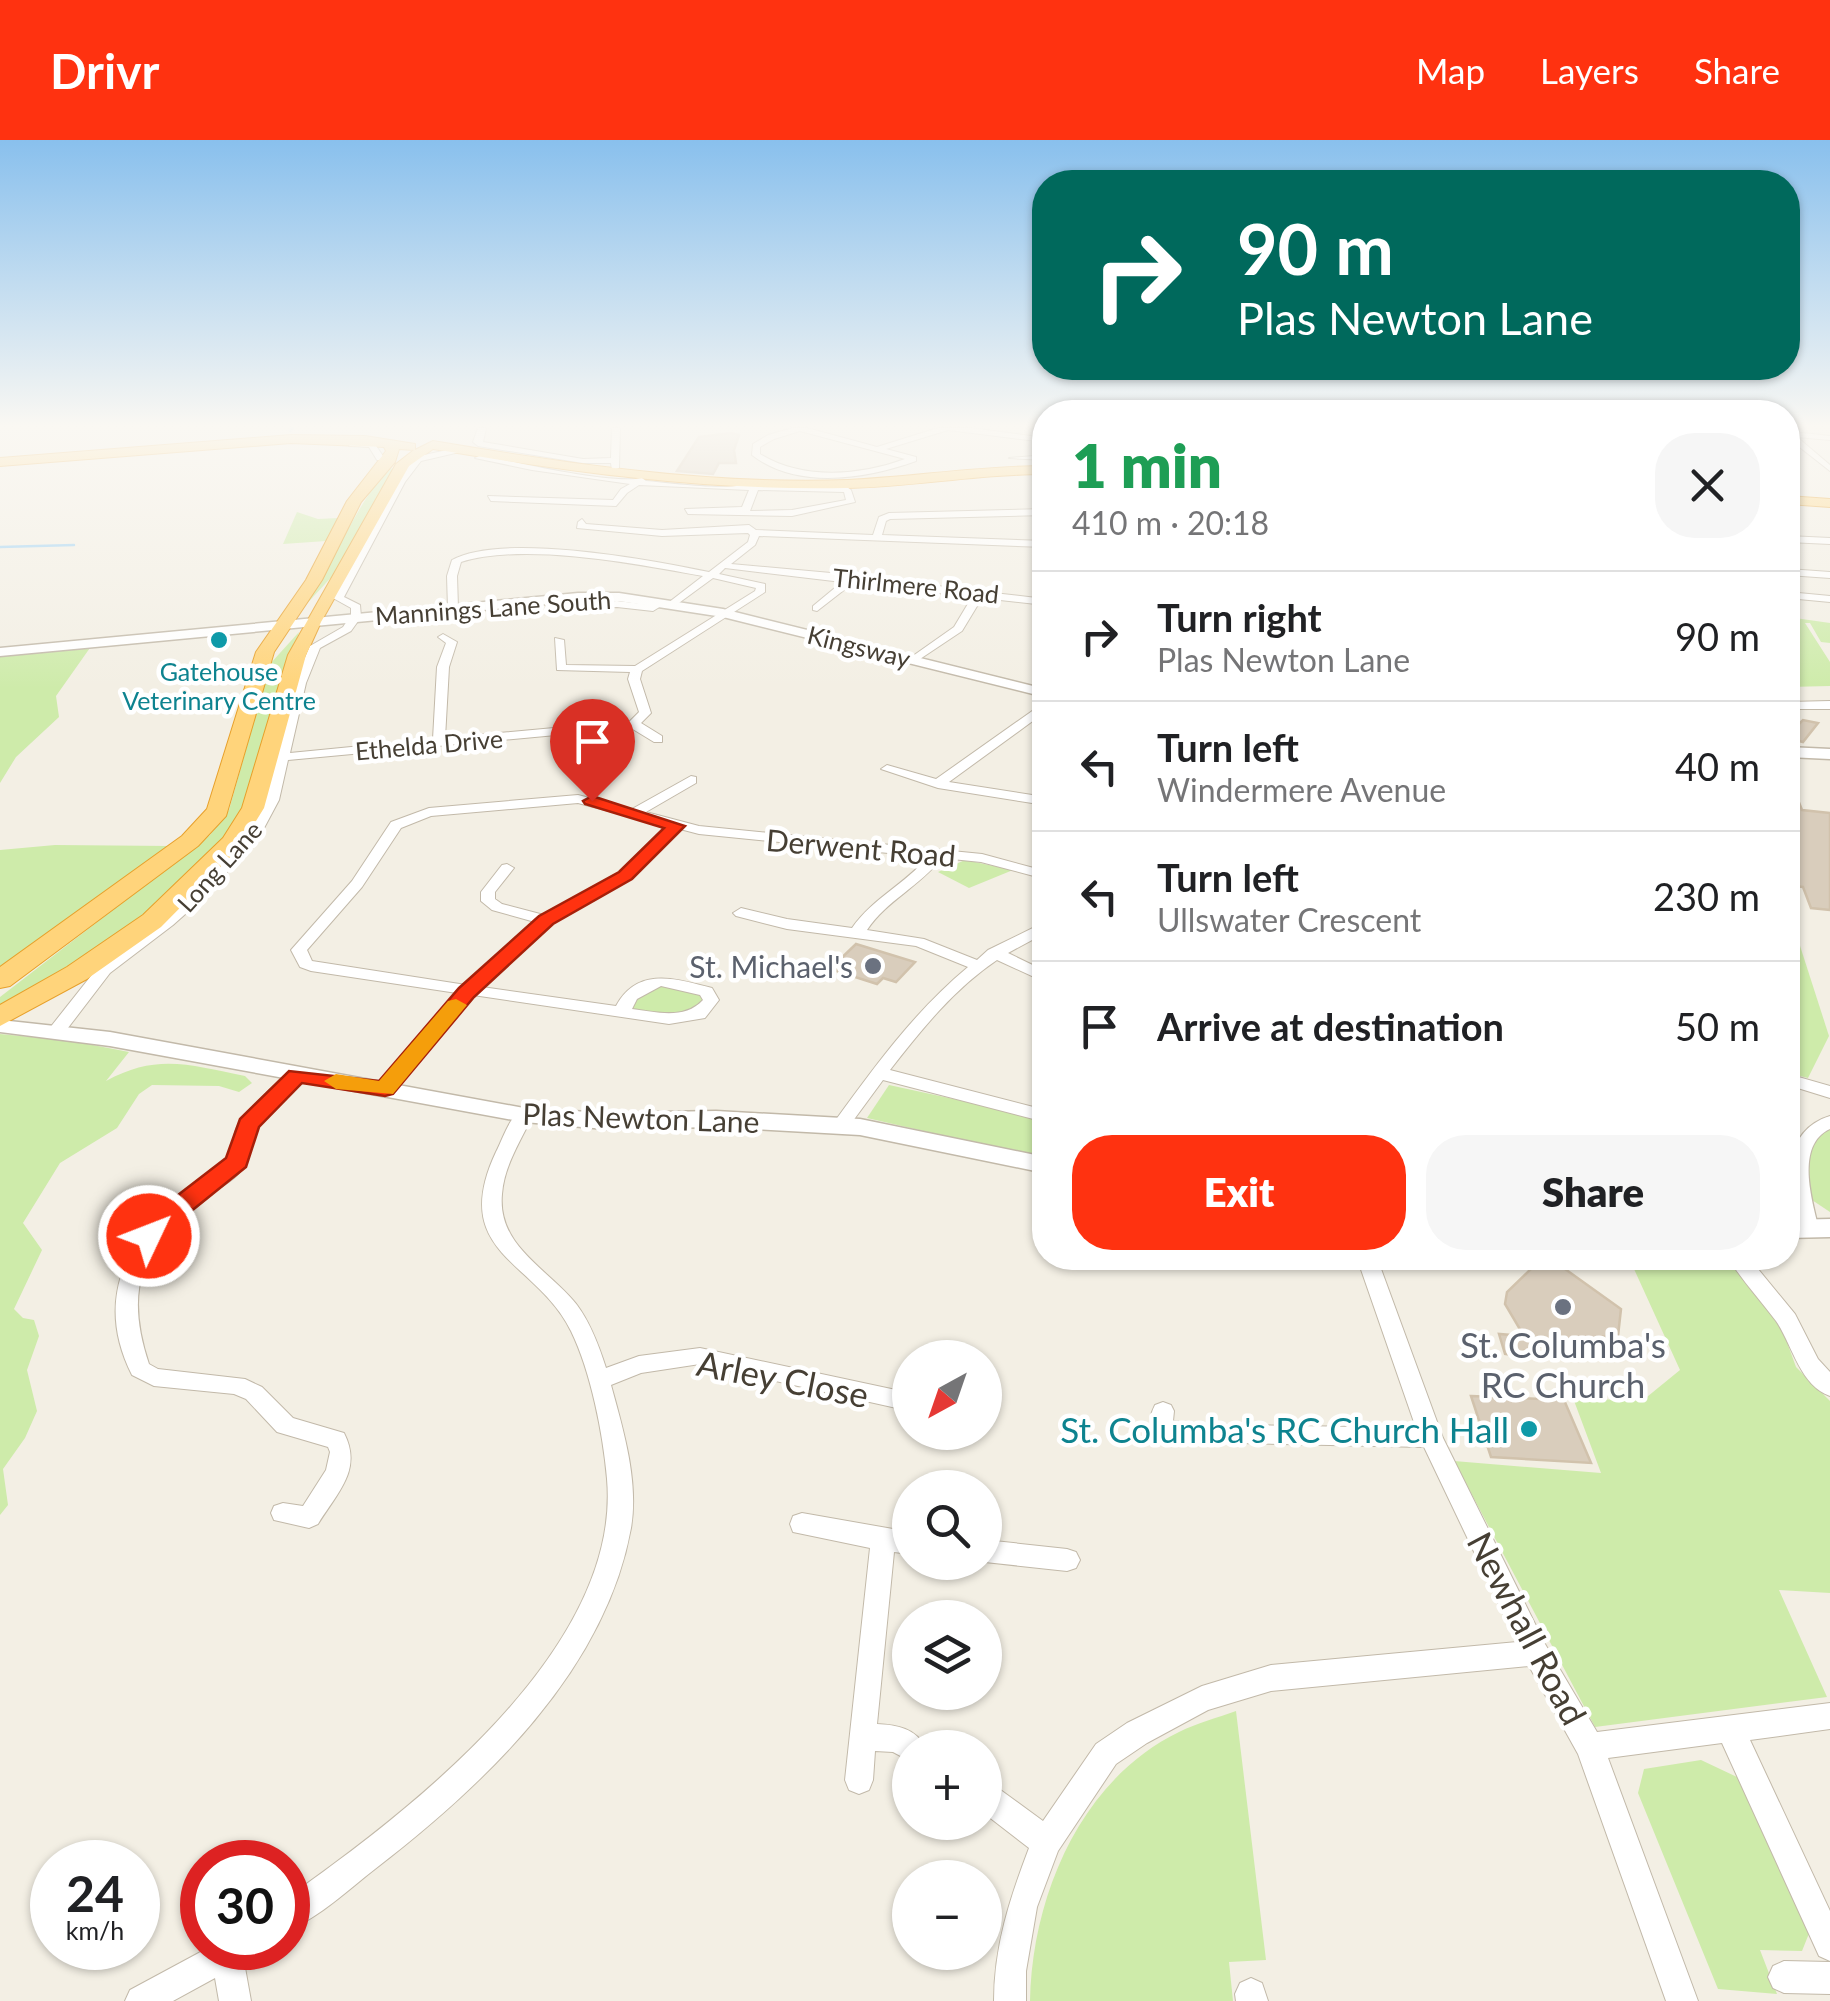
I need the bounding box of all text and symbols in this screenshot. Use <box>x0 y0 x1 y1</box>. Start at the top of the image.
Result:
text: Drivr <box>50 42 159 99</box>
text: Map <box>1416 49 1485 91</box>
text: Layers <box>1540 49 1639 91</box>
text: Share <box>1694 49 1780 91</box>
text: 90 m <box>1237 206 1394 290</box>
icon: right <box>1072 210 1202 340</box>
text: Plas Newton Lane <box>1237 291 1593 345</box>
text: 1 min <box>1072 429 1222 501</box>
button: close <box>1655 433 1760 538</box>
text: 410 m · 20:18 <box>1072 503 1269 542</box>
street label: Thirlmere Road <box>831 561 1001 609</box>
street label: Mannings Lane South <box>374 584 612 630</box>
text: Turn right <box>1157 594 1322 640</box>
icon: right <box>1072 609 1127 664</box>
text: 90 m <box>1675 613 1760 659</box>
street label: Kingsway <box>805 619 914 673</box>
marker: Gatehouse Veterinary Centre <box>208 629 230 651</box>
text: Plas Newton Lane <box>1157 640 1410 679</box>
place label: Gatehouse Veterinary Centre <box>122 656 316 715</box>
pin <box>550 699 635 802</box>
icon: arrive <box>565 714 620 769</box>
street label: Ethelda Drive <box>354 723 504 765</box>
text: Turn left <box>1157 724 1299 770</box>
icon: left <box>1072 739 1127 794</box>
text: 40 m <box>1675 743 1760 789</box>
text: Windermere Avenue <box>1157 770 1446 809</box>
street label: Long Lane <box>170 814 268 918</box>
street label: Derwent Road <box>765 821 957 873</box>
text: Turn left <box>1157 854 1299 900</box>
icon: left <box>1072 869 1127 924</box>
text: 230 m <box>1653 873 1760 919</box>
text: Ullswater Crescent <box>1157 900 1421 939</box>
place label: St. Michael's <box>689 948 853 984</box>
marker: St. Michael's <box>862 955 884 977</box>
icon: arrive <box>1072 999 1127 1054</box>
text: Arrive at destination <box>1157 1003 1504 1049</box>
text: 50 m <box>1675 1003 1760 1049</box>
street label: Plas Newton Lane <box>522 1095 760 1139</box>
button: Exit <box>1072 1135 1406 1250</box>
button: Share <box>1426 1135 1760 1250</box>
position arrow <box>97 1184 201 1288</box>
marker: St. Columba's RC Church <box>1552 1296 1574 1318</box>
place label: St. Columba's RC Church <box>1460 1323 1666 1405</box>
north arrow <box>892 1340 1002 1450</box>
map controls <box>892 1340 1002 1970</box>
street label: Arley Close <box>694 1341 872 1415</box>
place label: St. Columba's RC Church Hall <box>1060 1408 1509 1450</box>
marker: St. Columba's RC Church Hall <box>1518 1418 1540 1440</box>
button: search <box>892 1470 1002 1580</box>
street label: Newhall Road <box>1460 1525 1596 1731</box>
button: layers <box>892 1600 1002 1710</box>
button: + <box>892 1730 1002 1840</box>
speed limit sign: 30 <box>180 1840 310 1970</box>
button: − <box>892 1860 1002 1970</box>
text: 24 <box>66 1863 124 1923</box>
text: km/h <box>66 1915 124 1945</box>

